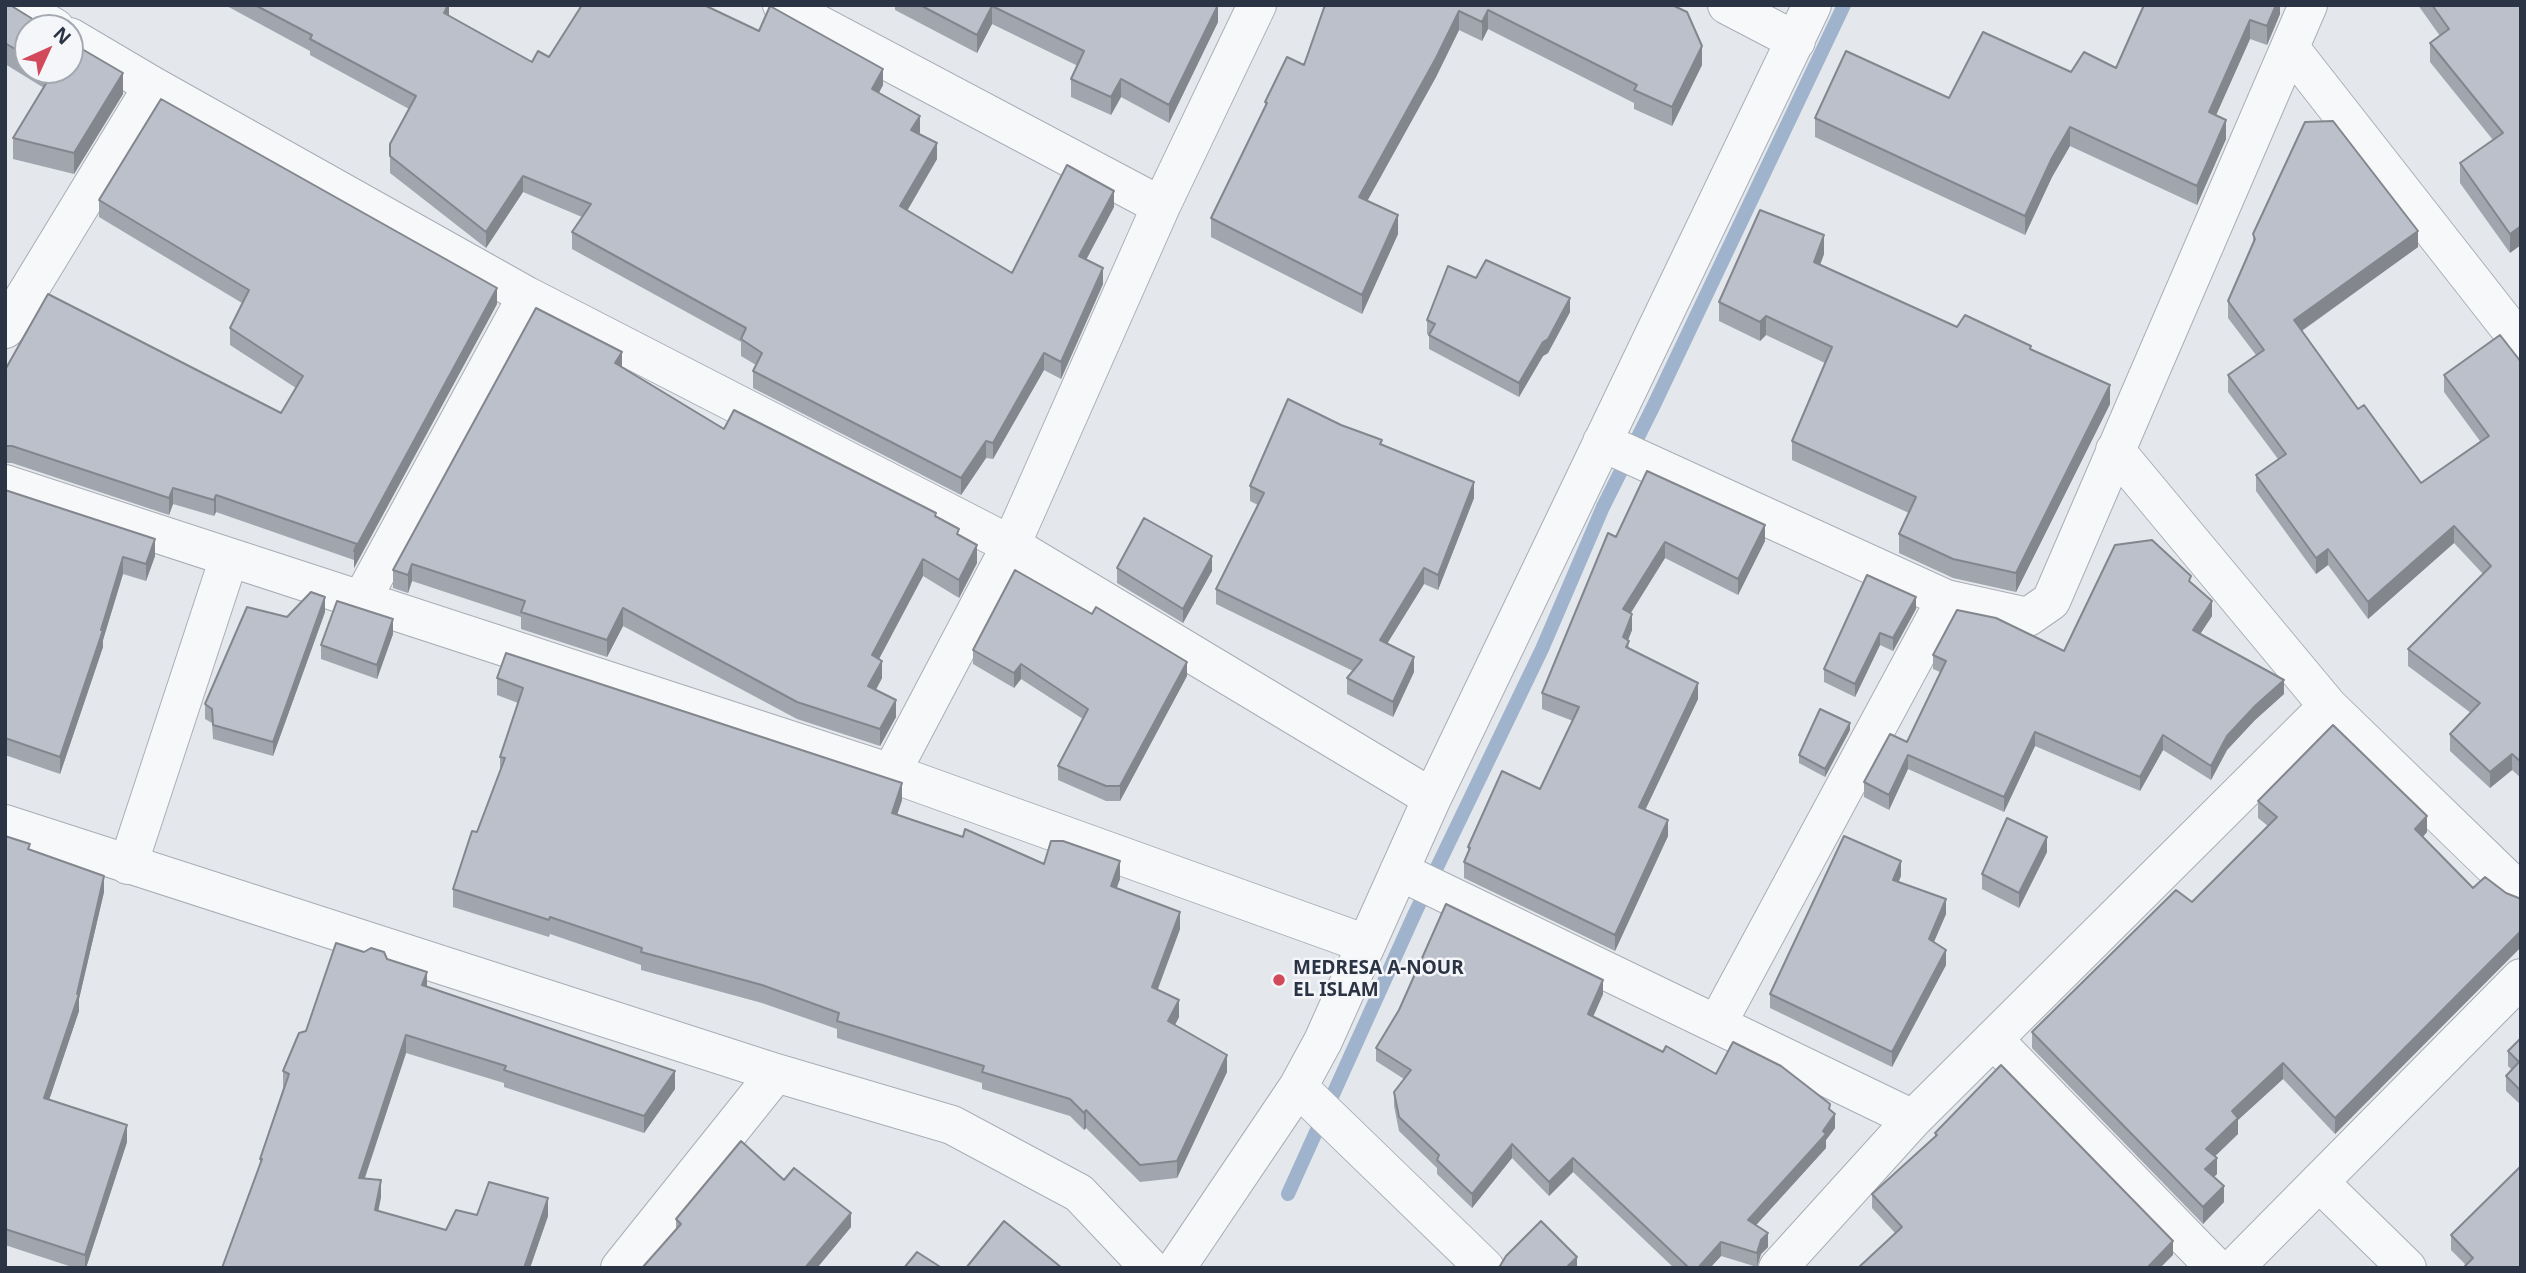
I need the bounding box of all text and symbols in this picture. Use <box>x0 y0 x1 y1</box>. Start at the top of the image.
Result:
north arrow <box>14 14 84 84</box>
text: N <box>48 21 77 50</box>
place label: MEDRESA A-NOUR EL ISLAM <box>1293 958 1464 1002</box>
marker: MEDRESA A-NOUR EL ISLAM <box>1271 972 1287 988</box>

